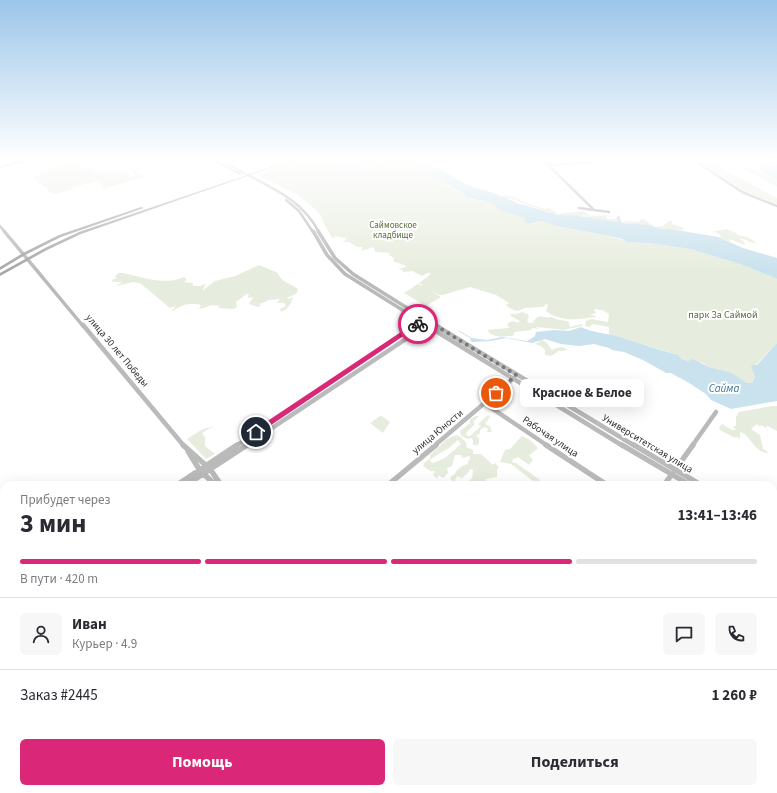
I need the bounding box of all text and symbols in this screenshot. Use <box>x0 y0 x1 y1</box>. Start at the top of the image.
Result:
park label: Саймовское кладбище <box>369 219 417 242</box>
courier <box>398 304 438 344</box>
park label: парк За Саймой <box>688 308 758 322</box>
street label: улица 30 лет Победы <box>83 311 152 390</box>
icon: bike <box>407 313 429 335</box>
pin <box>479 376 513 410</box>
callout: Красное & Белое <box>520 379 644 407</box>
water label: Сайма <box>709 381 739 396</box>
icon: bag <box>485 382 507 404</box>
text: Красное & Белое <box>532 384 632 402</box>
street label: улица Юности <box>409 406 466 457</box>
street label: Университетская улица <box>600 411 695 477</box>
street label: Рабочая улица <box>520 413 581 461</box>
pin <box>239 415 273 449</box>
icon: home <box>245 421 267 443</box>
text: Прибудет через <box>20 491 110 509</box>
text: 3 мин <box>20 505 86 542</box>
text: 13:41–13:46 <box>677 505 757 526</box>
text: В пути · 420 m <box>20 570 98 588</box>
button: person <box>20 613 62 655</box>
button: chat <box>663 613 705 655</box>
button: phone <box>715 613 757 655</box>
text: Иван <box>72 614 107 635</box>
text: Курьер · 4.9 <box>72 635 137 653</box>
text: Заказ #2445 <box>20 685 98 706</box>
text: 1 260 ₽ <box>711 685 757 706</box>
button: Помощь <box>20 739 385 785</box>
button: Поделиться <box>393 739 757 785</box>

